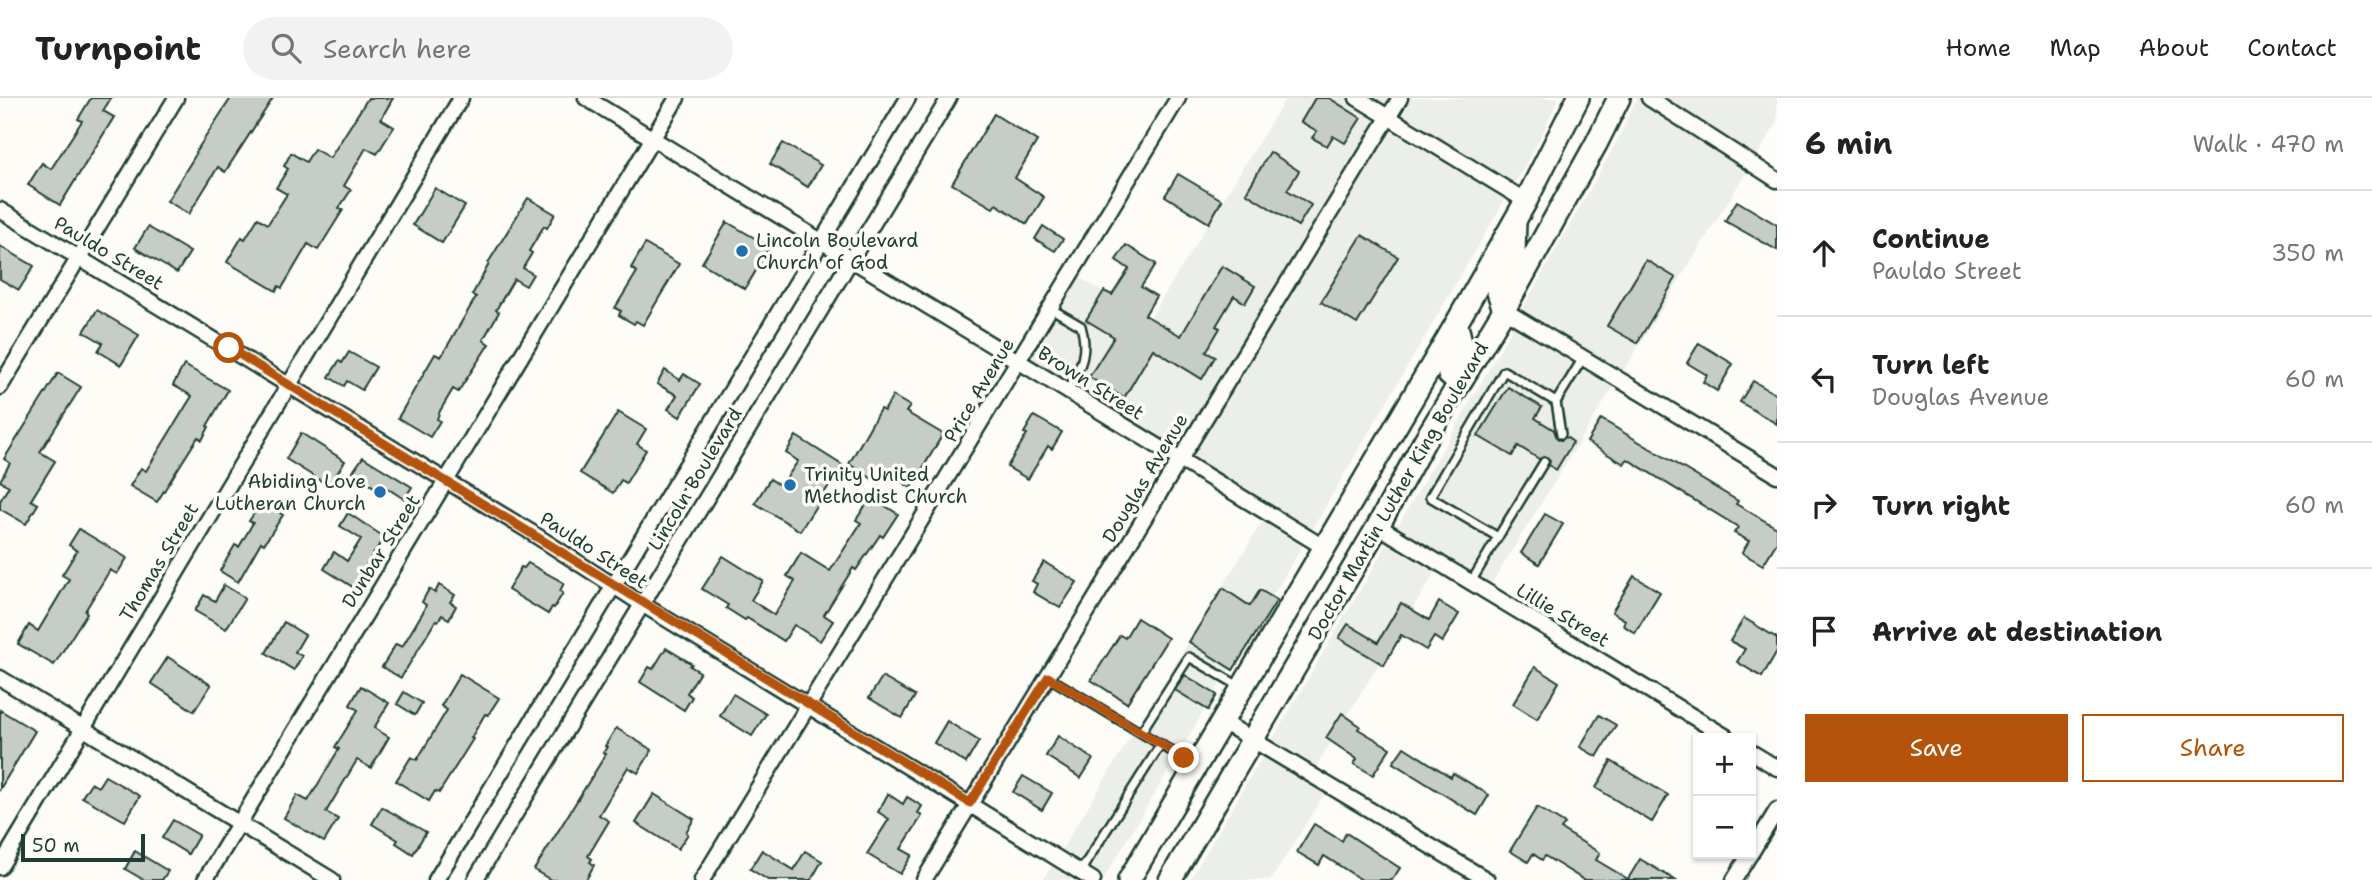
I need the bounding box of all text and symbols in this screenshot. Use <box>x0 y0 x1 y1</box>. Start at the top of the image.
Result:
search box <box>243 17 733 80</box>
text: Turnpoint <box>35 26 201 71</box>
icon: search <box>267 29 305 67</box>
text: Search here <box>323 31 472 66</box>
text: Home <box>1945 32 2011 64</box>
text: Map <box>2049 32 2101 64</box>
text: About <box>2139 32 2209 64</box>
text: Contact <box>2247 32 2337 64</box>
text: 6 min <box>1805 123 1892 164</box>
text: Walk · 470 m <box>2192 129 2344 159</box>
street label: Pauldo Street <box>49 210 169 296</box>
text: Continue <box>1872 221 1990 256</box>
place label: Lincoln Boulevard Church of God <box>756 228 918 275</box>
icon: ahead <box>1805 234 1843 272</box>
text: 350 m <box>2271 238 2344 268</box>
marker: Lincoln Boulevard Church of God <box>734 243 750 259</box>
text: Pauldo Street <box>1872 256 2022 286</box>
route start <box>213 332 244 363</box>
street label: Price Avenue <box>938 333 1020 447</box>
street label: Doctor Martin Luther King Boulevard <box>1302 337 1494 645</box>
street label: Brown Street <box>1033 340 1149 426</box>
text: Turn left <box>1872 347 1989 382</box>
icon: left <box>1805 360 1843 398</box>
text: 60 m <box>2285 364 2344 394</box>
text: Douglas Avenue <box>1872 382 2050 412</box>
street label: Lincoln Boulevard <box>642 403 748 555</box>
street label: Douglas Avenue <box>1097 409 1193 547</box>
place label: Trinity United Methodist Church <box>804 462 967 509</box>
place label: Abiding Love Lutheran Church <box>215 469 366 516</box>
marker: Trinity United Methodist Church <box>782 477 798 493</box>
marker: Abiding Love Lutheran Church <box>372 484 388 500</box>
icon: right <box>1805 486 1843 524</box>
text: Turn right <box>1872 488 2010 523</box>
street label: Dunbar Street <box>336 490 426 612</box>
text: 60 m <box>2285 490 2344 520</box>
street label: Thomas Street <box>114 498 204 626</box>
street label: Pauldo Street <box>535 506 653 594</box>
street label: Lillie Street <box>1512 577 1614 653</box>
icon: arrive <box>1805 612 1843 650</box>
text: Arrive at destination <box>1872 614 2162 649</box>
button: Save <box>1805 714 2068 782</box>
button: Share <box>2082 714 2344 782</box>
map controls <box>1693 733 1756 859</box>
button: + <box>1693 733 1756 796</box>
route end <box>1168 742 1199 773</box>
button: − <box>1693 796 1756 859</box>
scale bar <box>21 831 145 863</box>
text: 50 m <box>32 833 80 858</box>

